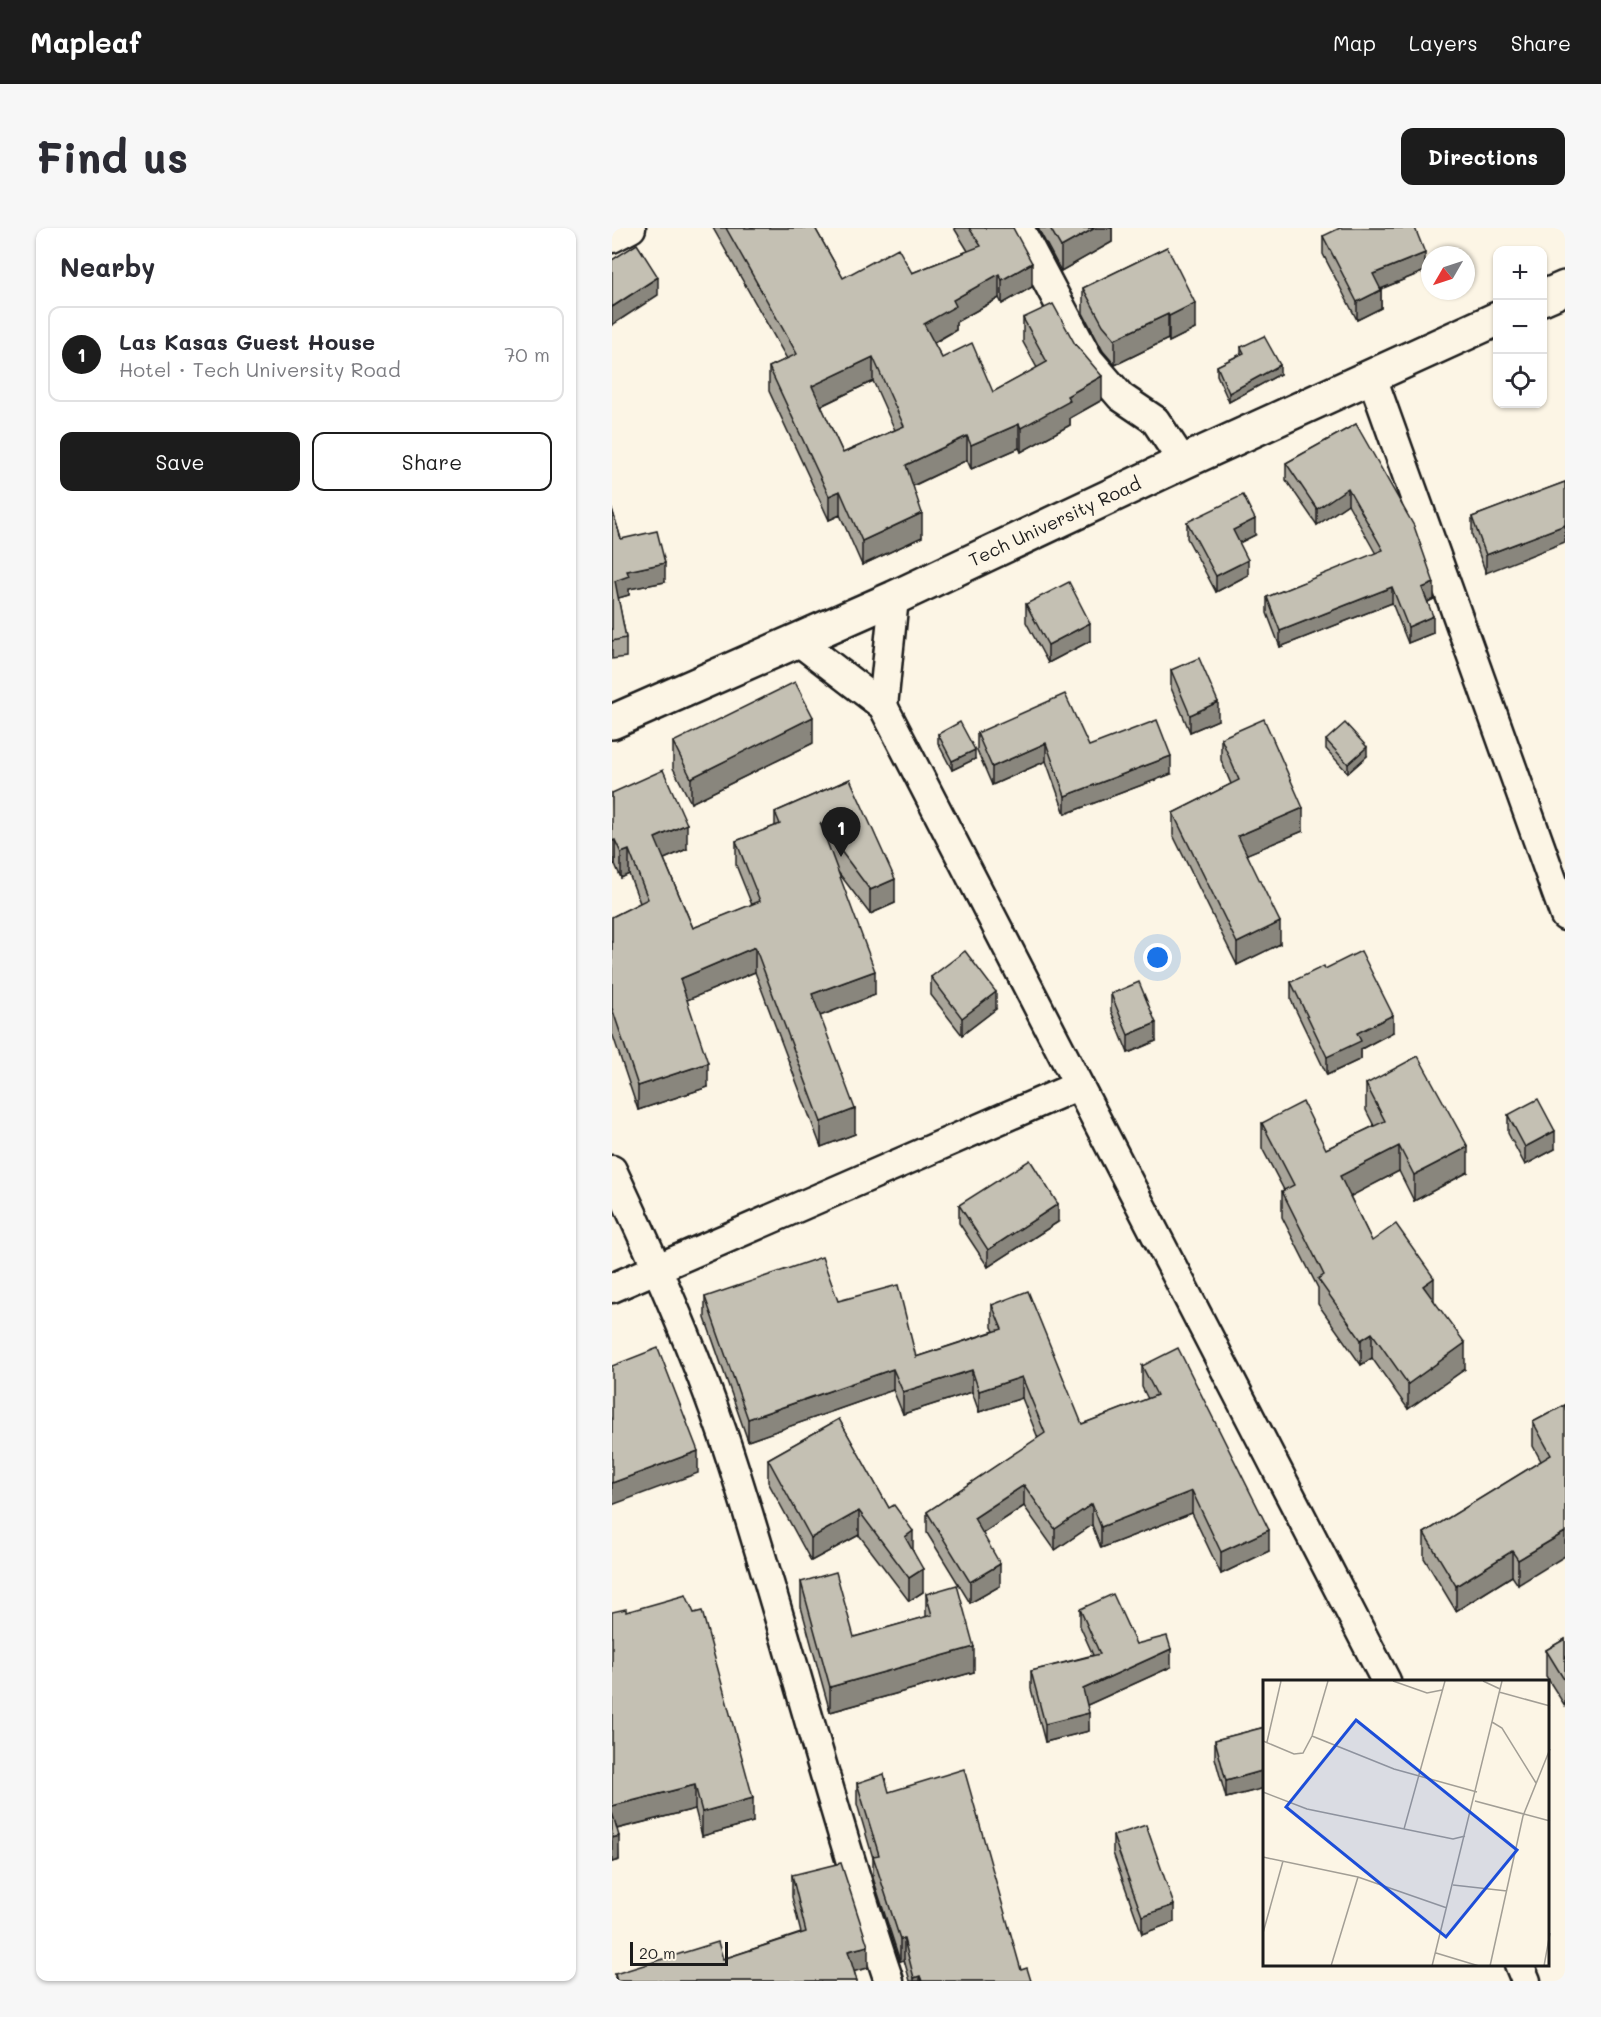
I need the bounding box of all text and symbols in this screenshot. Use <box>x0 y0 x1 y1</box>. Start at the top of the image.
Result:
text: Mapleaf <box>30 24 141 60</box>
text: Map <box>1333 29 1376 56</box>
text: Layers <box>1409 29 1478 56</box>
text: Share <box>1511 29 1571 56</box>
button: Directions <box>1401 128 1565 185</box>
text: Find us <box>36 129 188 184</box>
north arrow <box>1421 246 1475 300</box>
map controls <box>1493 246 1547 408</box>
button: + <box>1493 246 1547 300</box>
text: Nearby <box>60 250 155 284</box>
button: − <box>1493 300 1547 354</box>
text: Las Kasas Guest House <box>119 327 375 356</box>
text: 1 <box>77 341 86 367</box>
text: 70 m <box>504 341 550 367</box>
button: locate <box>1493 354 1547 408</box>
text: Hotel · Tech University Road <box>119 356 401 382</box>
button: Save <box>60 432 300 491</box>
button: Share <box>312 432 552 491</box>
street label: Tech University Road <box>965 471 1144 571</box>
pin: 1 <box>822 808 860 857</box>
your location <box>1143 943 1172 972</box>
inset map <box>1263 1680 1550 1966</box>
scale bar <box>630 1939 728 1966</box>
text: 20 m <box>639 1942 676 1963</box>

